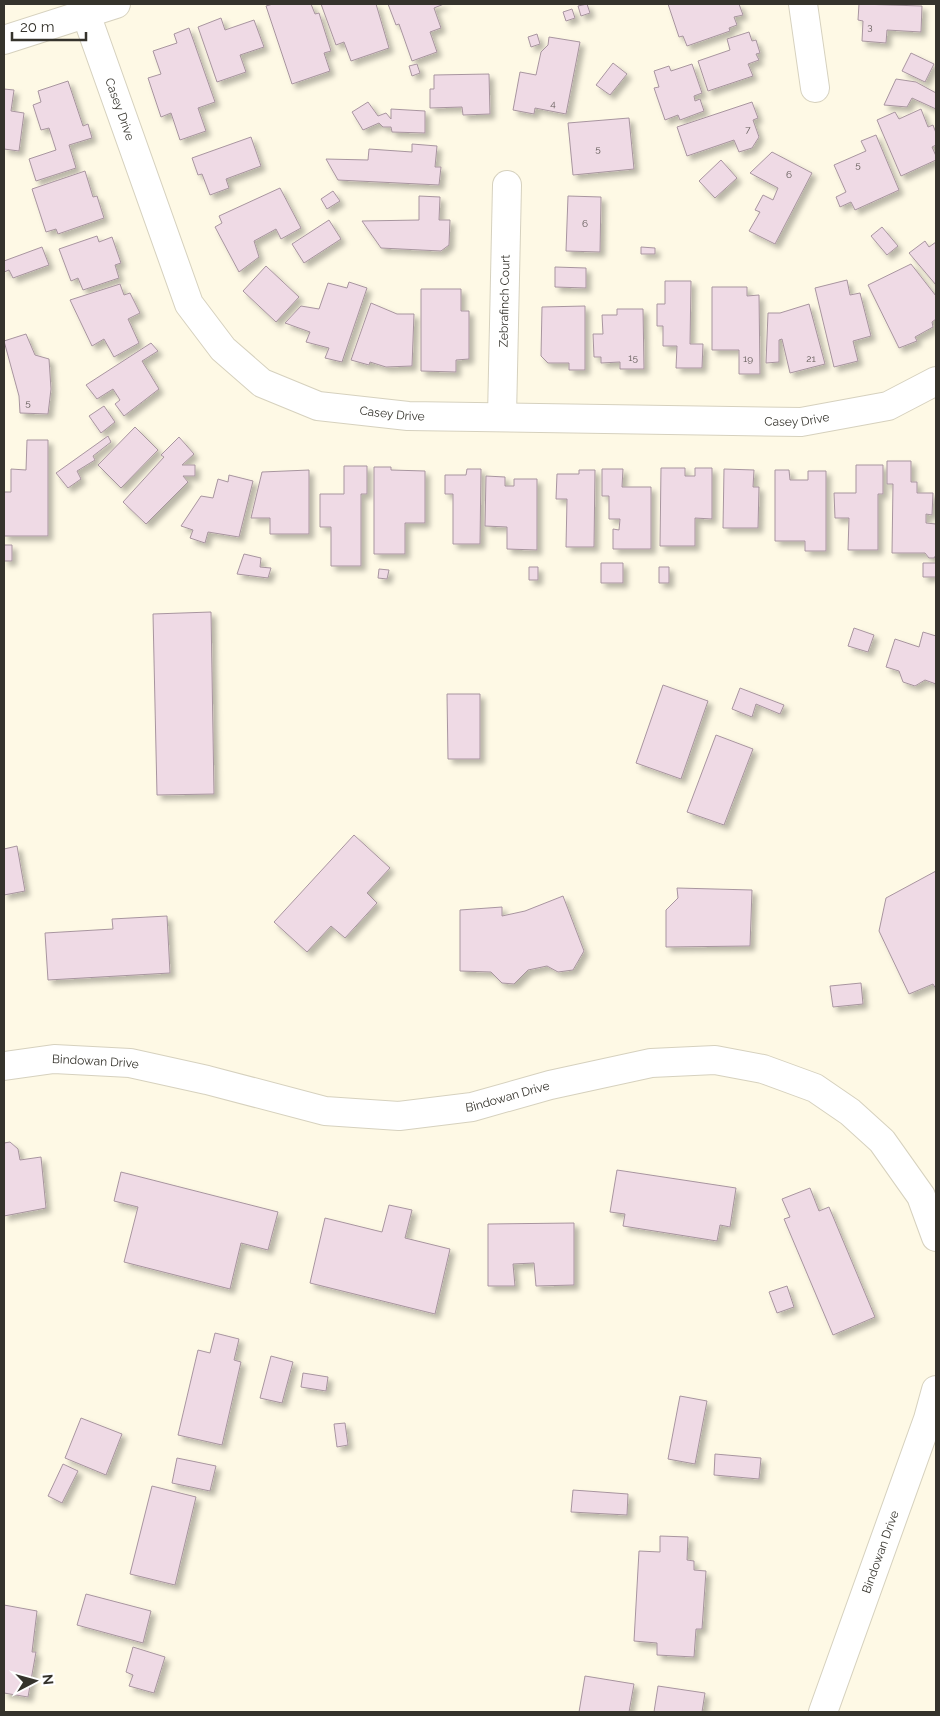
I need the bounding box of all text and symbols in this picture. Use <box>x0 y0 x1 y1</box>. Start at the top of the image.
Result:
scale bar <box>12 10 86 42</box>
text: 20 m <box>20 18 55 36</box>
house number: 3 <box>867 21 873 32</box>
street label: Casey Drive <box>102 76 137 142</box>
house number: 4 <box>550 98 556 109</box>
house number: 7 <box>745 124 751 135</box>
house number: 5 <box>595 143 601 154</box>
house number: 5 <box>855 159 861 170</box>
house number: 6 <box>786 169 792 180</box>
house number: 6 <box>582 218 588 229</box>
street label: Zebrafinch Court <box>496 254 512 348</box>
house number: 15 <box>628 352 638 363</box>
house number: 19 <box>743 353 753 364</box>
house number: 21 <box>806 353 816 364</box>
house number: 5 <box>25 397 31 408</box>
street label: Casey Drive <box>359 404 425 423</box>
street label: Casey Drive <box>764 410 830 429</box>
street label: Bindowan Drive <box>52 1052 140 1072</box>
street label: Bindowan Drive <box>465 1078 551 1115</box>
street label: Bindowan Drive <box>859 1509 902 1595</box>
north arrow <box>10 1656 60 1706</box>
text: N <box>39 1673 56 1686</box>

